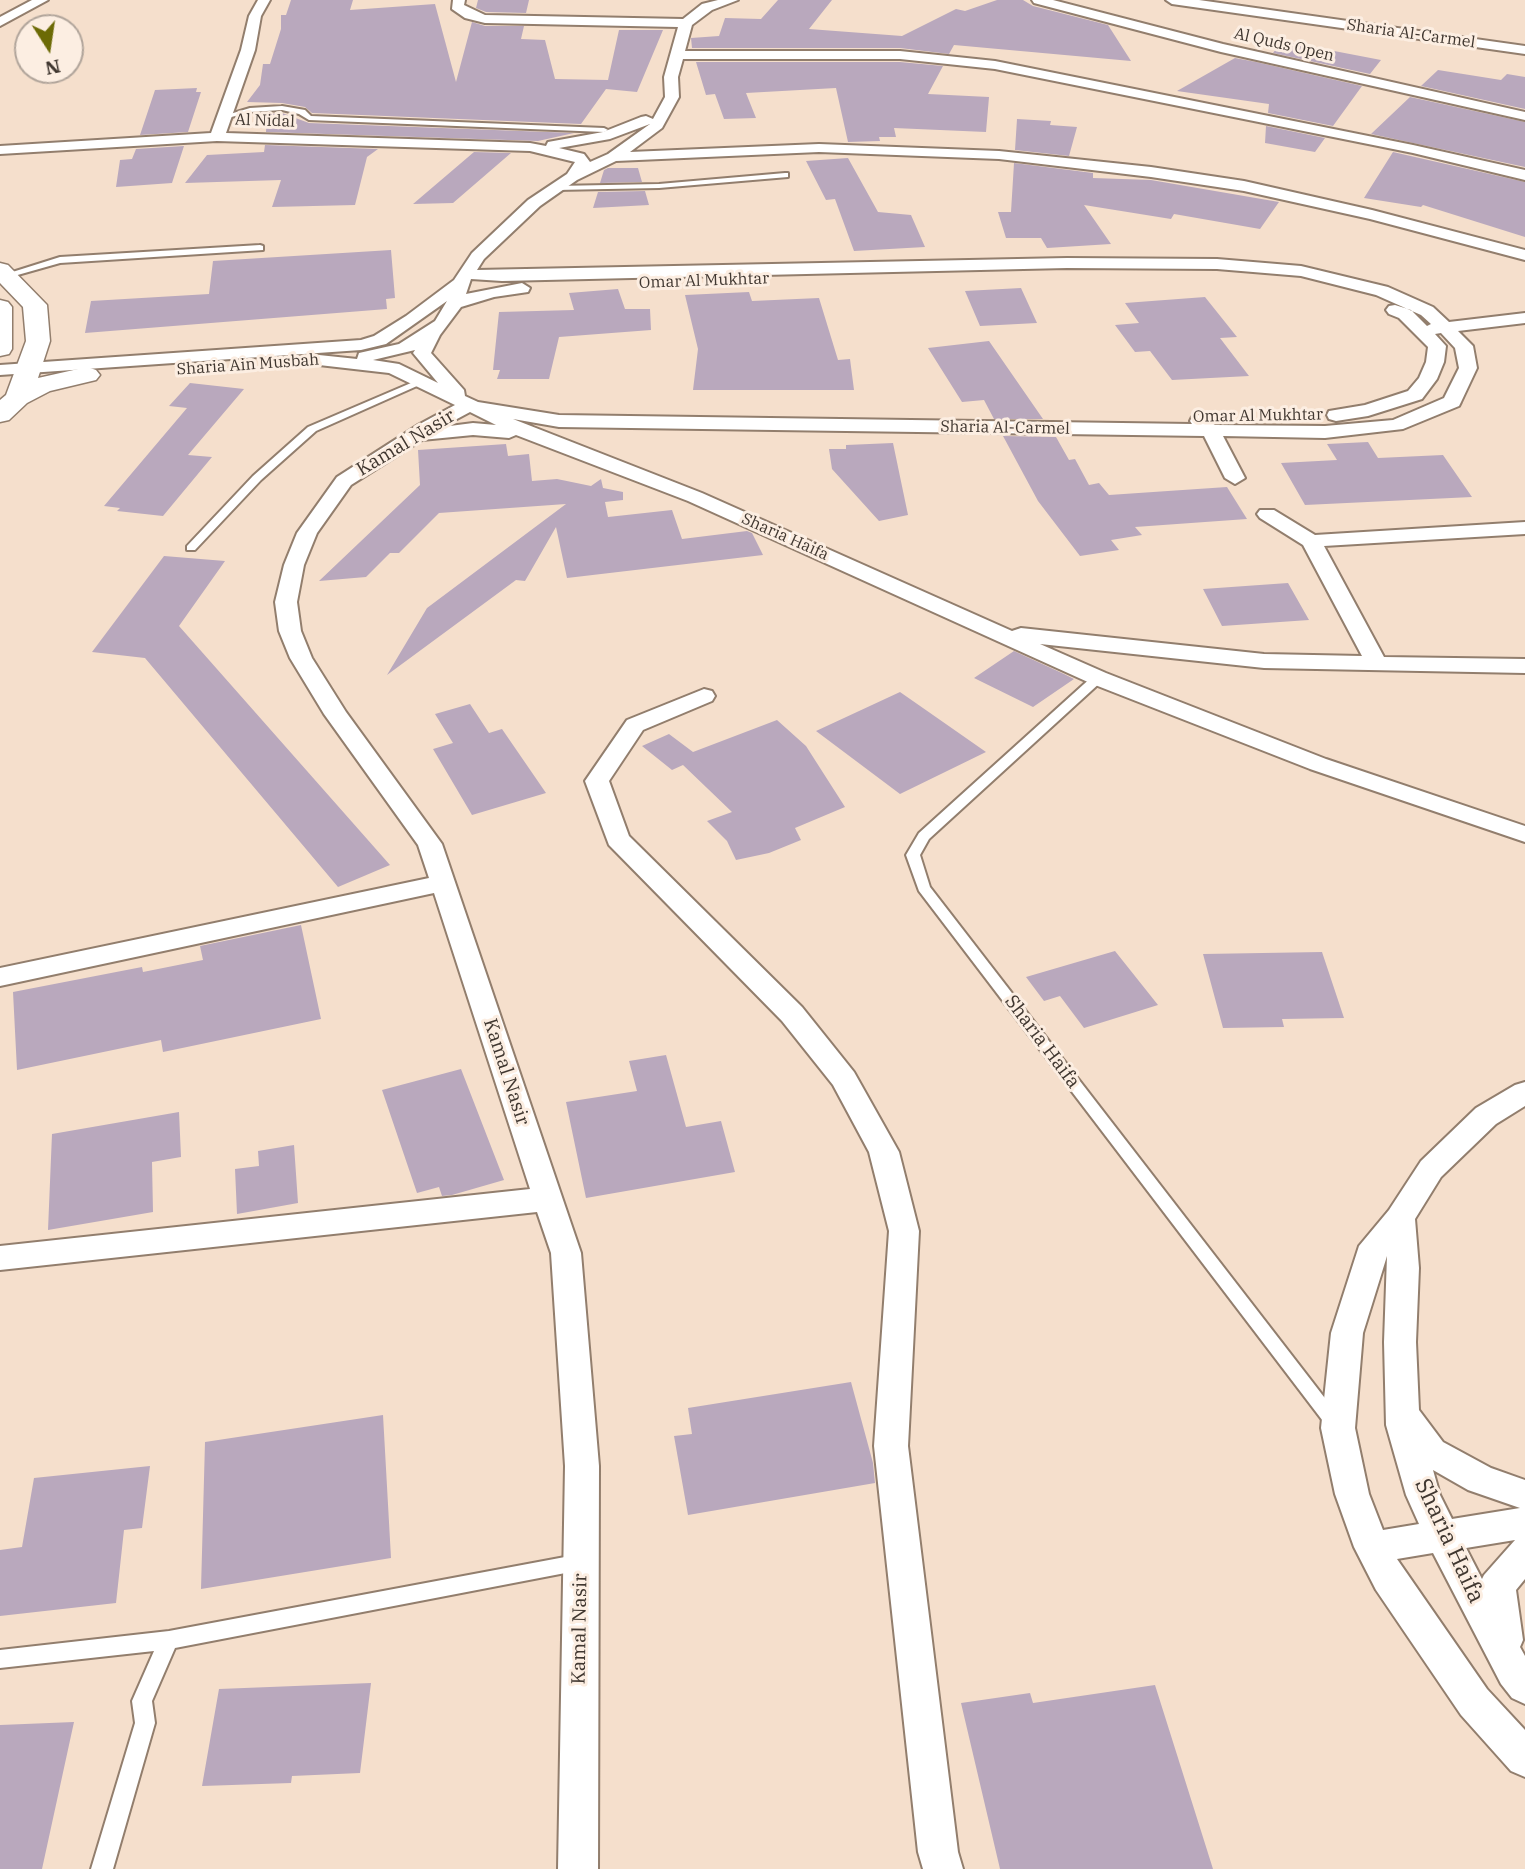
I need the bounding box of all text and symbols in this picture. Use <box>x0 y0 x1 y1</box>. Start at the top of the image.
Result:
north arrow <box>14 14 84 84</box>
street label: Sharia Al-Carmel <box>1345 15 1477 53</box>
street label: Al Quds Open <box>1232 24 1336 66</box>
text: N <box>43 54 63 81</box>
street label: Al Nidal <box>235 110 295 132</box>
street label: Omar Al Mukhtar <box>639 269 769 293</box>
street label: Sharia Ain Musbah <box>176 350 320 380</box>
street label: Kamal Nasir <box>353 405 459 481</box>
street label: Omar Al Mukhtar <box>1193 405 1323 427</box>
street label: Sharia Al-Carmel <box>940 417 1070 439</box>
street label: Sharia Haifa <box>738 509 832 565</box>
street label: Sharia Haifa <box>1000 991 1084 1093</box>
street label: Kamal Nasir <box>478 1016 534 1128</box>
street label: Sharia Haifa <box>1408 1474 1490 1608</box>
street label: Kamal Nasir <box>568 1573 592 1685</box>

